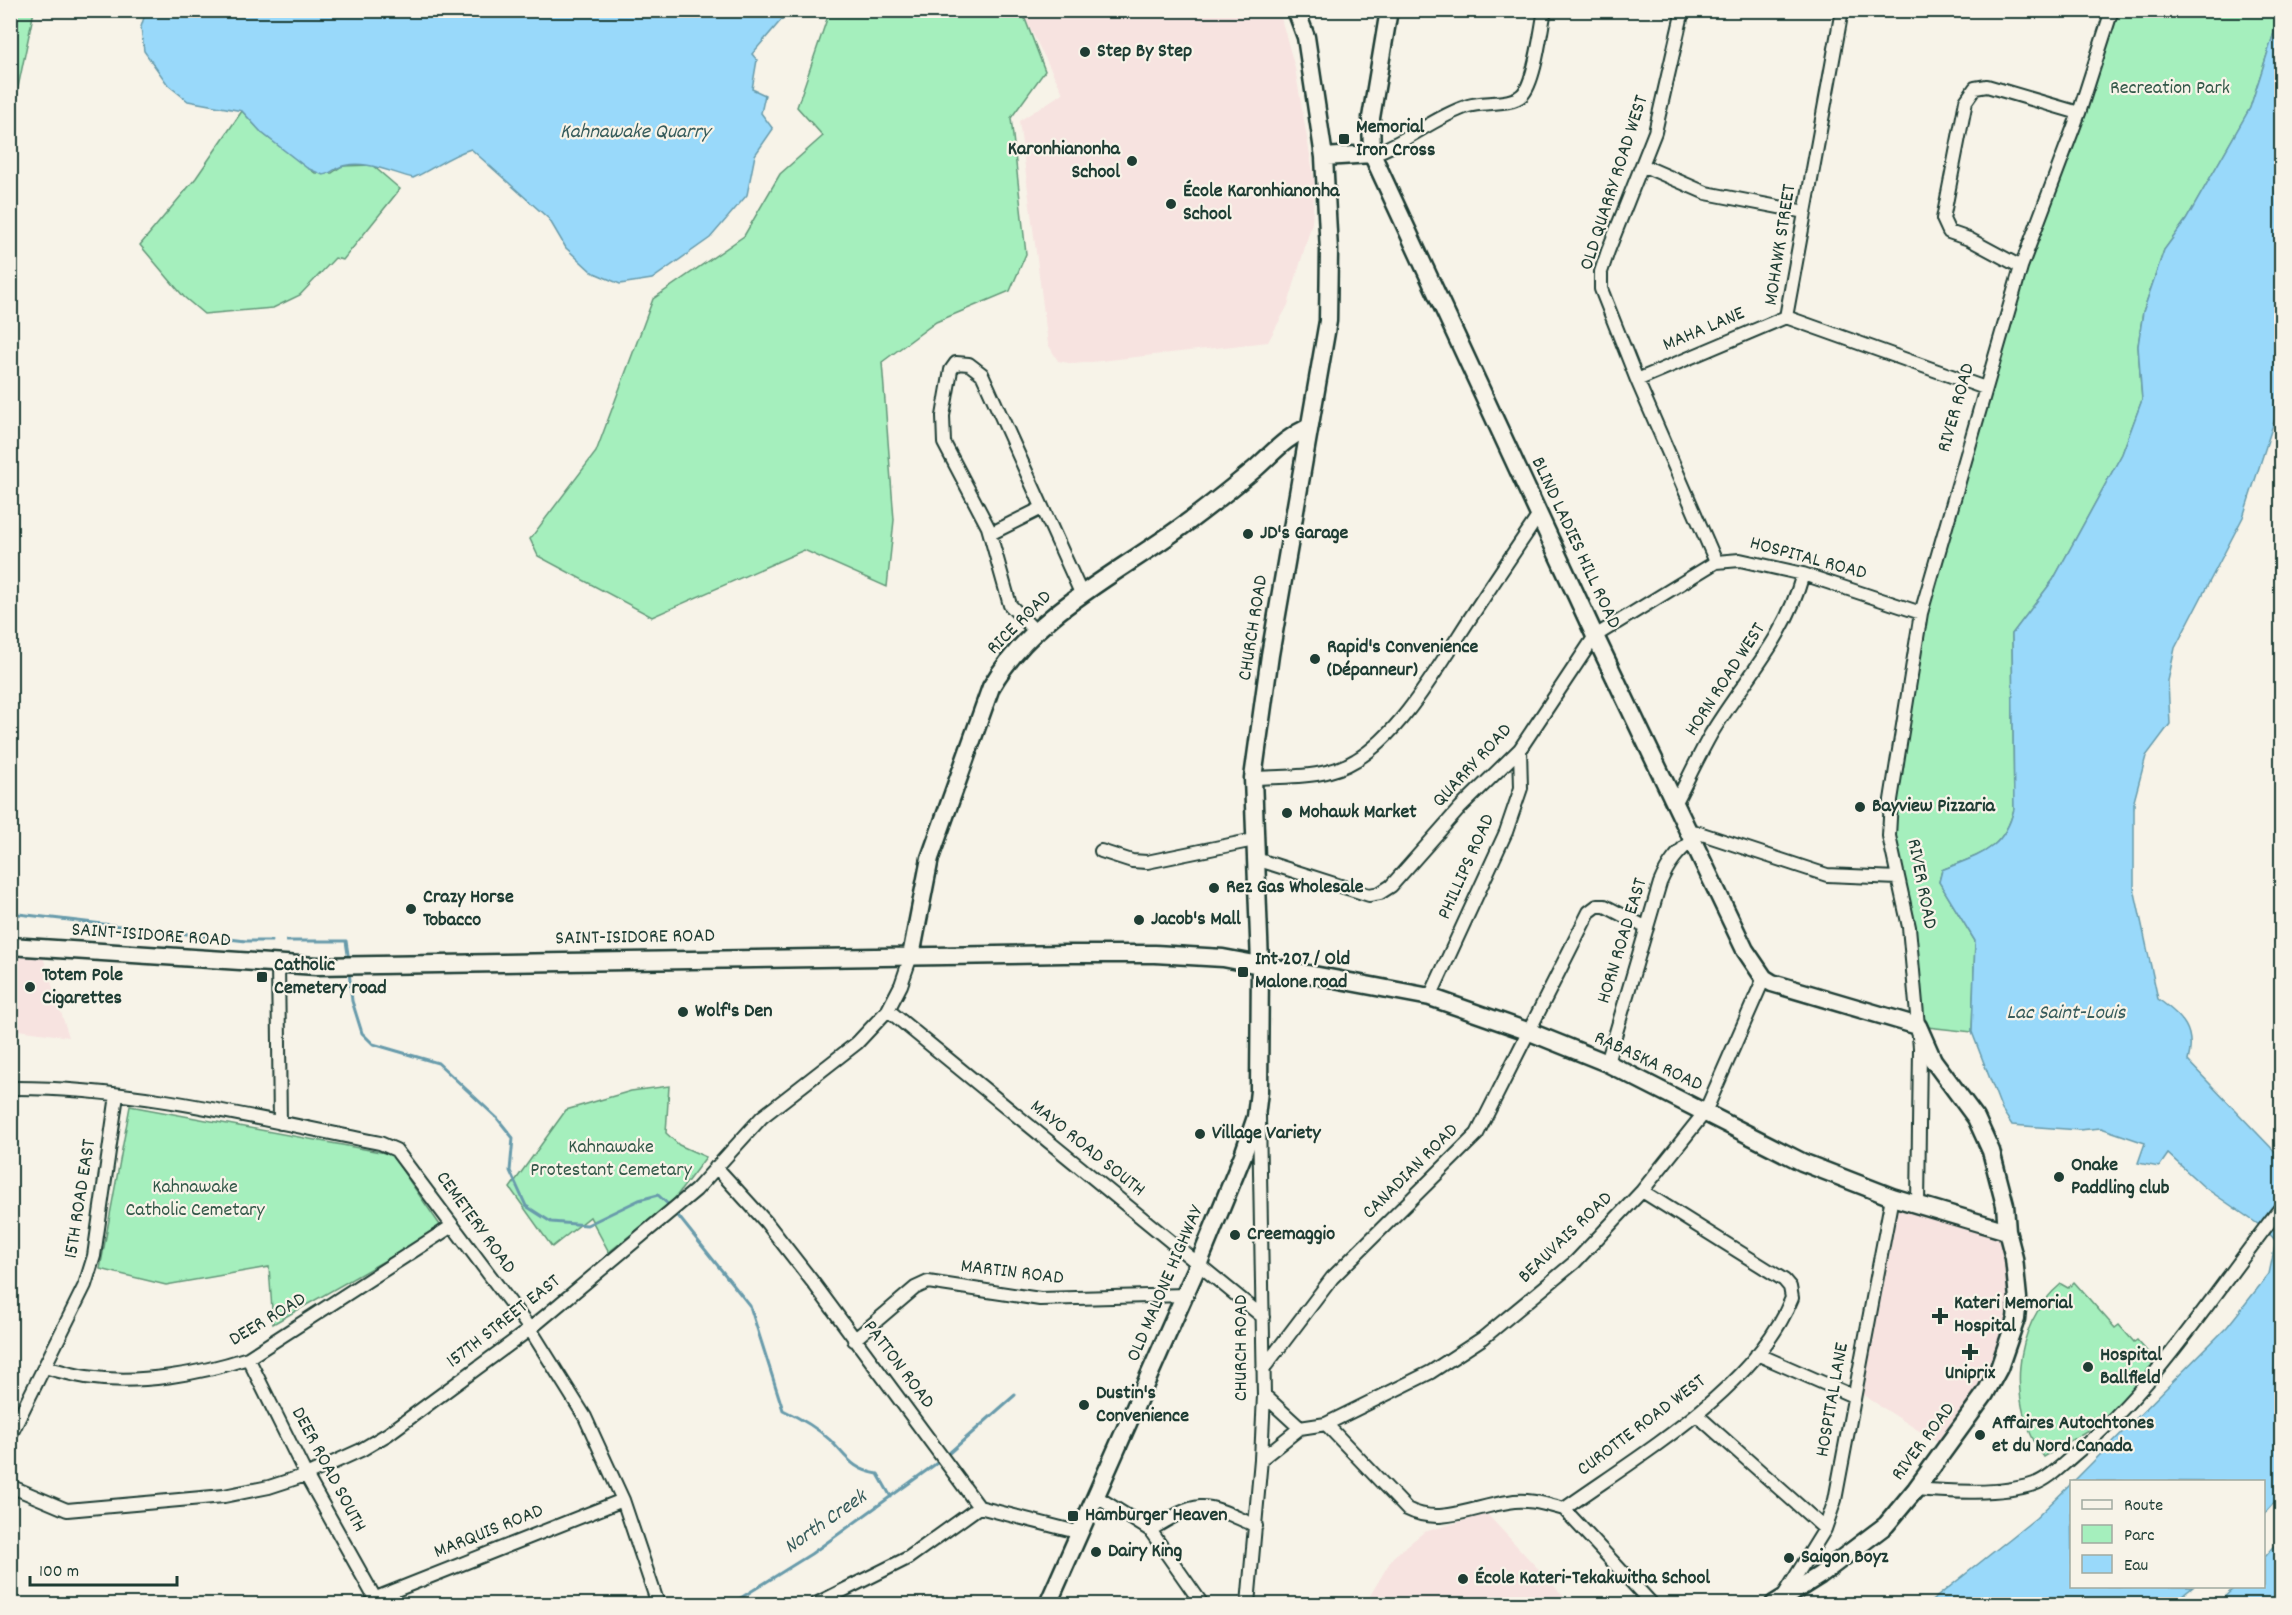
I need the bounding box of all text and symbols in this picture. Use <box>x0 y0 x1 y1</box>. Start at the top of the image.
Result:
place label: Step By Step <box>1097 38 1192 66</box>
marker: Step By Step <box>1078 45 1092 59</box>
park label: Recreation Park <box>2110 75 2230 103</box>
street label: OLD QUARRY ROAD WEST <box>1573 92 1657 274</box>
place label: Memorial Iron Cross <box>1356 114 1435 165</box>
water label: Kahnawake Quarry <box>560 118 712 148</box>
marker: Memorial Iron Cross <box>1337 132 1351 146</box>
place label: Karonhianonha School <box>1008 136 1121 187</box>
marker: Karonhianonha School <box>1125 154 1139 168</box>
place label: École Karonhianonha School <box>1183 178 1340 229</box>
street label: MOHAWK STREET <box>1758 182 1804 308</box>
marker: École Karonhianonha School <box>1164 197 1178 211</box>
street label: MAHA LANE <box>1659 300 1749 360</box>
street label: RIVER ROAD <box>1931 360 1983 456</box>
street label: BLIND LADIES HILL ROAD <box>1523 453 1627 633</box>
place label: JD's Garage <box>1260 520 1349 548</box>
marker: JD's Garage <box>1241 527 1255 541</box>
street label: HOSPITAL ROAD <box>1746 530 1870 588</box>
street label: CHURCH ROAD <box>1232 573 1276 683</box>
street label: RICE ROAD <box>981 584 1059 662</box>
street label: HORN ROAD WEST <box>1679 618 1773 742</box>
place label: Rapid's Convenience (Dépanneur) <box>1327 634 1478 685</box>
marker: Rapid's Convenience (Dépanneur) <box>1308 652 1322 666</box>
street label: QUARRY ROAD <box>1427 718 1519 814</box>
place label: Bayview Pizzaria <box>1872 793 1996 821</box>
place label: Mohawk Market <box>1299 799 1417 827</box>
marker: Bayview Pizzaria <box>1853 800 1867 814</box>
marker: Mohawk Market <box>1280 806 1294 820</box>
street label: PHILLIPS ROAD <box>1431 810 1503 924</box>
street label: RIVER ROAD <box>1899 836 1943 932</box>
place label: Rez Gas Wholesale <box>1226 874 1364 902</box>
street label: HORN ROAD EAST <box>1591 875 1655 1007</box>
marker: Rez Gas Wholesale <box>1207 881 1221 895</box>
place label: Crazy Horse Tobacco <box>423 884 514 935</box>
marker: Crazy Horse Tobacco <box>404 902 418 916</box>
place label: Jacob's Mall <box>1151 906 1241 934</box>
marker: Jacob's Mall <box>1132 913 1146 927</box>
street label: SAINT-ISIDORE ROAD <box>70 916 232 956</box>
street label: SAINT-ISIDORE ROAD <box>555 923 715 953</box>
place label: Int 207 / Old Malone road <box>1255 946 1350 997</box>
place label: Catholic Cemetery road <box>274 952 387 1003</box>
place label: Totem Pole Cigarettes <box>42 962 123 1013</box>
marker: Int 207 / Old Malone road <box>1236 965 1250 979</box>
marker: Catholic Cemetery road <box>255 970 269 984</box>
marker: Totem Pole Cigarettes <box>23 980 37 994</box>
place label: Wolf's Den <box>695 998 772 1026</box>
water label: Lac Saint-Louis <box>2007 999 2127 1029</box>
marker: Wolf's Den <box>676 1005 690 1019</box>
street label: RABASKA ROAD <box>1589 1025 1707 1099</box>
street label: MAYO ROAD SOUTH <box>1023 1094 1151 1204</box>
street label: CANADIAN ROAD <box>1357 1118 1465 1226</box>
place label: Village Variety <box>1212 1120 1322 1148</box>
marker: Village Variety <box>1193 1127 1207 1141</box>
park label: Kahnawake Protestant Cemetary <box>530 1134 693 1185</box>
street label: 15TH ROAD EAST <box>58 1137 104 1261</box>
place label: Onake Paddling club <box>2071 1152 2170 1203</box>
street label: CEMETERY ROAD <box>428 1166 522 1280</box>
marker: Onake Paddling club <box>2052 1170 2066 1184</box>
park label: Kahnawake Catholic Cemetary <box>125 1174 266 1225</box>
street label: BEAUVAIS ROAD <box>1512 1186 1620 1290</box>
street label: OLD MALONE HIGHWAY <box>1121 1201 1212 1366</box>
place label: Creemaggio <box>1247 1221 1335 1249</box>
marker: Creemaggio <box>1228 1228 1242 1242</box>
street label: MARTIN ROAD <box>959 1253 1065 1293</box>
street label: 157TH STREET EAST <box>441 1268 567 1376</box>
street label: DEER ROAD <box>224 1286 312 1354</box>
place label: Kateri Memorial Hospital <box>1954 1290 2073 1341</box>
street label: CHURCH ROAD <box>1228 1295 1256 1401</box>
marker: Kateri Memorial Hospital <box>1931 1307 1949 1325</box>
street label: PATTON ROAD <box>855 1315 941 1415</box>
street label: HOSPITAL LANE <box>1809 1341 1857 1459</box>
place label: Hospital Ballfield <box>2100 1342 2162 1393</box>
marker: Uniprix <box>1963 1345 1977 1359</box>
place label: Uniprix <box>1945 1360 1996 1388</box>
marker: Hospital Ballfield <box>2081 1360 2095 1374</box>
street label: CUROTTE ROAD WEST <box>1572 1368 1712 1484</box>
place label: Dustin's Convenience <box>1096 1380 1189 1431</box>
street label: RIVER ROAD <box>1885 1397 1963 1487</box>
marker: Dustin's Convenience <box>1077 1398 1091 1412</box>
street label: DEER ROAD SOUTH <box>283 1402 373 1538</box>
place label: Affaires Autochtones et du Nord Canada <box>1992 1410 2154 1461</box>
marker: Affaires Autochtones et du Nord Canada <box>1973 1428 1987 1442</box>
legend <box>2070 1480 2265 1588</box>
water label: North Creek <box>779 1482 875 1563</box>
text: Route <box>2124 1494 2163 1519</box>
street label: MARQUIS ROAD <box>430 1497 548 1567</box>
place label: Hamburger Heaven <box>1085 1502 1227 1530</box>
marker: Hamburger Heaven <box>1066 1509 1080 1523</box>
text: Parc <box>2124 1524 2155 1549</box>
place label: Dairy King <box>1108 1538 1183 1566</box>
place label: Saigon Boyz <box>1801 1544 1889 1572</box>
marker: Dairy King <box>1089 1545 1103 1559</box>
scale bar <box>30 1549 177 1587</box>
marker: Saigon Boyz <box>1782 1551 1796 1565</box>
text: Eau <box>2124 1554 2148 1579</box>
text: 100 m <box>39 1560 79 1585</box>
place label: École Kateri-Tekakwitha School <box>1475 1565 1710 1593</box>
marker: École Kateri-Tekakwitha School <box>1456 1572 1470 1586</box>

